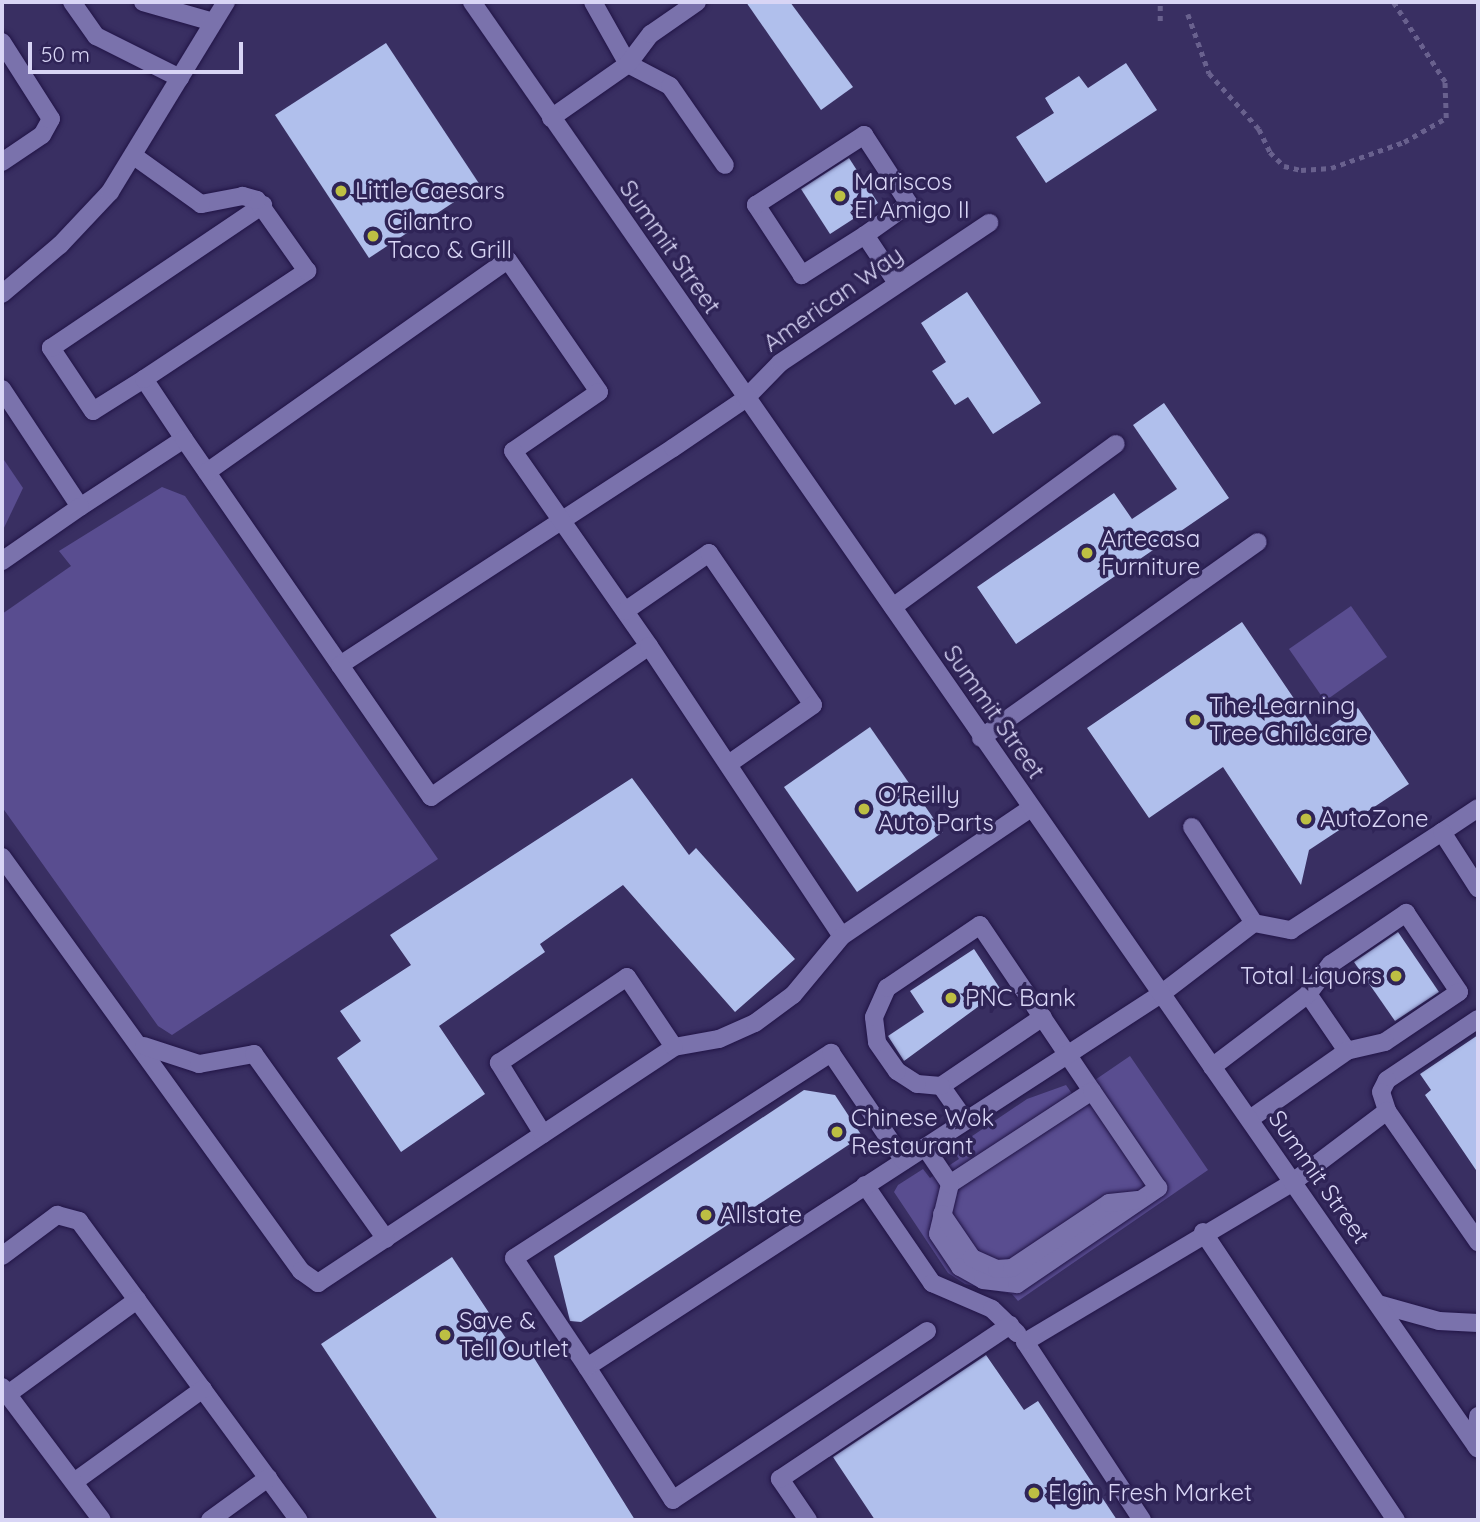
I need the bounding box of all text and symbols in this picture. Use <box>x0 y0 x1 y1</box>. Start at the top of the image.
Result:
scale bar <box>32 28 247 72</box>
text: 50 m <box>41 41 90 67</box>
place label: Mariscos El Amigo II <box>854 168 970 224</box>
street label: Summit Street <box>613 175 727 319</box>
place label: Little Caesars <box>355 177 505 205</box>
marker: Little Caesars <box>333 183 349 199</box>
marker: Mariscos El Amigo II <box>832 188 848 204</box>
place label: Cilantro Taco & Grill <box>387 208 512 264</box>
marker: Cilantro Taco & Grill <box>365 228 381 244</box>
street label: American Way <box>758 240 908 358</box>
place label: Artecasa Furniture <box>1101 525 1200 581</box>
marker: Artecasa Furniture <box>1079 545 1095 561</box>
street label: Summit Street <box>937 640 1051 784</box>
place label: The Learning Tree Childcare <box>1209 692 1368 748</box>
marker: The Learning Tree Childcare <box>1187 712 1203 728</box>
place label: O'Reilly Auto Parts <box>878 781 994 837</box>
marker: O'Reilly Auto Parts <box>856 801 872 817</box>
place label: AutoZone <box>1320 805 1428 833</box>
marker: AutoZone <box>1298 811 1314 827</box>
place label: Total Liquors <box>1240 962 1382 990</box>
marker: Total Liquors <box>1388 968 1404 984</box>
place label: PNC Bank <box>965 984 1076 1012</box>
marker: PNC Bank <box>943 990 959 1006</box>
place label: Chinese Wok Restaurant <box>851 1104 994 1160</box>
street label: Summit Street <box>1262 1105 1376 1249</box>
marker: Chinese Wok Restaurant <box>829 1124 845 1140</box>
place label: Allstate <box>720 1201 802 1229</box>
marker: Allstate <box>698 1207 714 1223</box>
place label: Save & Tell Outlet <box>459 1307 569 1363</box>
marker: Save & Tell Outlet <box>437 1327 453 1343</box>
place label: Elgin Fresh Market <box>1048 1479 1252 1507</box>
marker: Elgin Fresh Market <box>1026 1485 1042 1501</box>

